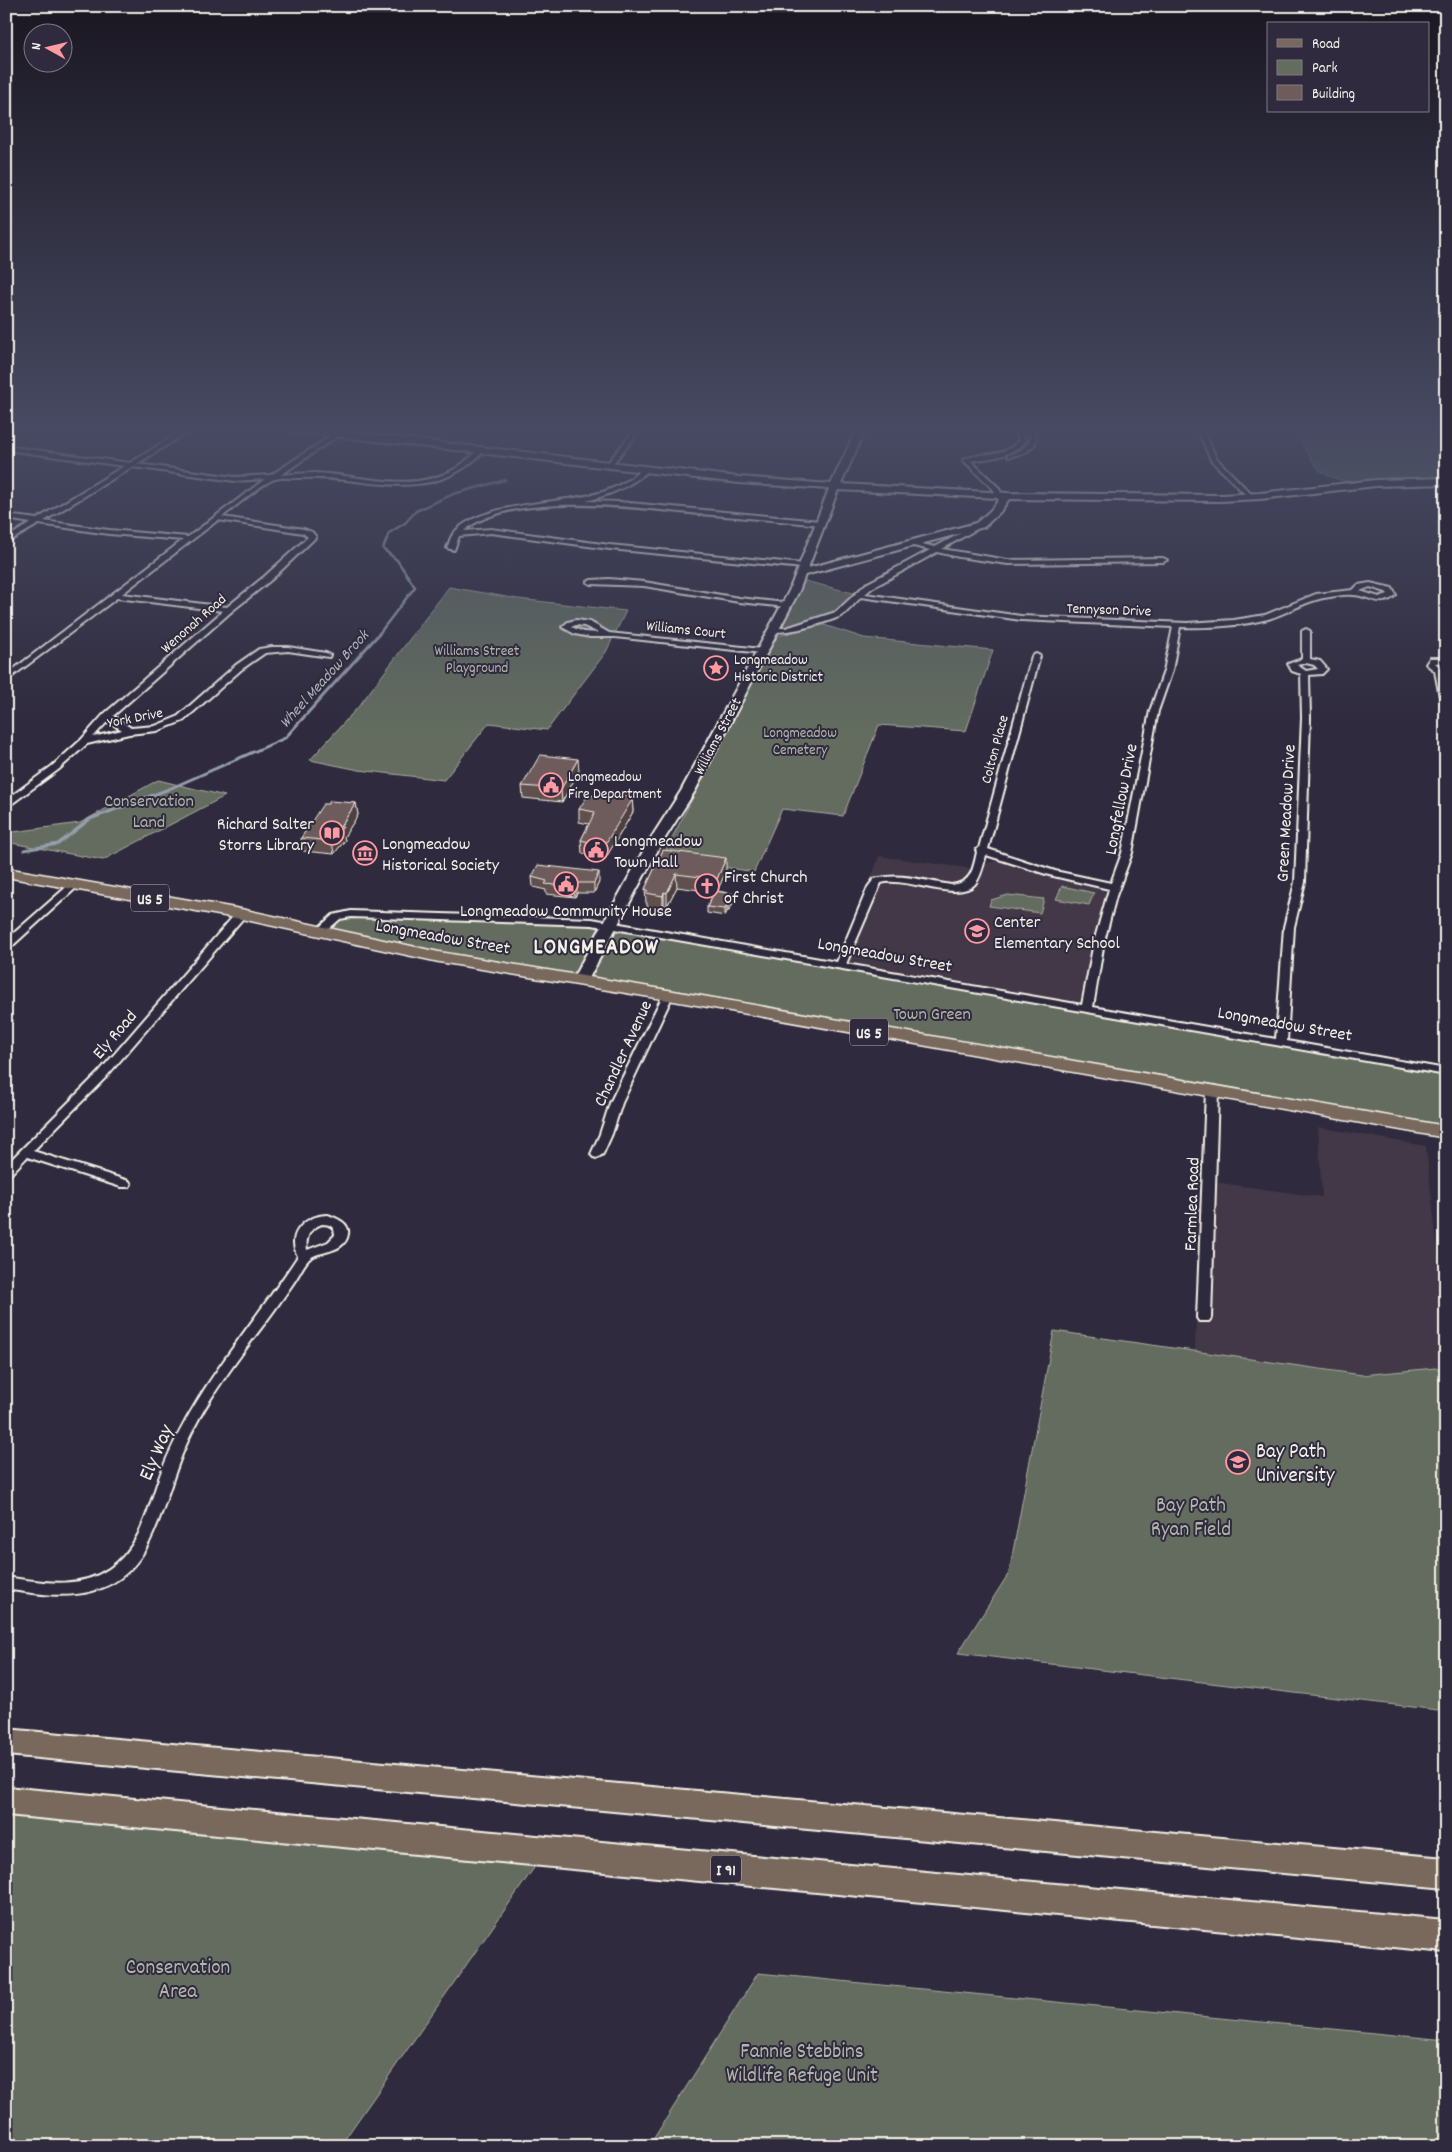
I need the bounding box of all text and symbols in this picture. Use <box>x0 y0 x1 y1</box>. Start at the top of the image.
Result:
north arrow <box>22 22 72 72</box>
legend <box>1267 22 1430 112</box>
text: Road <box>1312 34 1340 56</box>
text: N <box>27 42 48 51</box>
text: Park <box>1312 58 1338 80</box>
text: Building <box>1312 84 1355 106</box>
street label: Wenonah Road <box>156 590 232 659</box>
street label: Tennyson Drive <box>1066 599 1152 623</box>
street label: Williams Court <box>645 616 727 646</box>
water label: Wheel Meadow Brook <box>275 625 376 734</box>
park label: Williams Street Playground <box>435 641 520 680</box>
place label: Longmeadow Historic District <box>734 650 823 689</box>
place icon: Longmeadow Historic District <box>703 655 729 681</box>
street label: Williams Street <box>689 694 749 780</box>
street label: York Drive <box>106 703 165 735</box>
street label: Colton Place <box>976 712 1016 786</box>
park label: Longmeadow Cemetery <box>763 723 837 762</box>
street label: Longfellow Drive <box>1099 742 1146 857</box>
street label: Green Meadow Drive <box>1271 744 1304 883</box>
place label: Longmeadow Fire Department <box>568 767 662 806</box>
public building icon: Longmeadow Fire Department <box>538 772 564 798</box>
park label: Conservation Land <box>104 790 194 836</box>
place label: Richard Salter Storrs Library <box>217 813 315 859</box>
library icon: Richard Salter Storrs Library <box>319 820 345 846</box>
place label: Longmeadow Town Hall <box>614 830 702 876</box>
place label: Longmeadow Historical Society <box>382 833 500 879</box>
public building icon: Longmeadow Town Hall <box>583 837 609 863</box>
museum icon: Longmeadow Historical Society <box>352 840 378 866</box>
place label: First Church of Christ <box>724 866 807 912</box>
public building icon: Longmeadow Community House <box>553 871 579 897</box>
church icon: First Church of Christ <box>694 873 720 899</box>
road number: US 5 <box>131 884 169 911</box>
place label: Longmeadow Community House <box>460 900 672 925</box>
place label: Center Elementary School <box>994 911 1121 957</box>
street label: Longmeadow Street <box>373 914 512 963</box>
school or university icon: Center Elementary School <box>964 918 990 944</box>
street label: Longmeadow Street <box>815 932 954 981</box>
district label: LONGMEADOW <box>533 933 659 964</box>
street label: Chandler Avenue <box>589 997 660 1111</box>
street label: Longmeadow Street <box>1215 1001 1354 1050</box>
park label: Town Green <box>893 1003 971 1028</box>
street label: Ely Road <box>88 1006 144 1066</box>
road number: US 5 <box>850 1019 888 1046</box>
street label: Farmlea Road <box>1179 1157 1208 1251</box>
street label: Ely Way <box>133 1420 183 1486</box>
place label: Bay Path University <box>1256 1438 1335 1492</box>
school or university icon: Bay Path University <box>1225 1449 1251 1475</box>
park label: Bay Path Ryan Field <box>1151 1492 1231 1546</box>
road number: I 91 <box>711 1856 741 1882</box>
park label: Conservation Area <box>126 1954 230 2008</box>
park label: Fannie Stebbins Wildlife Refuge Unit <box>726 2038 878 2092</box>

